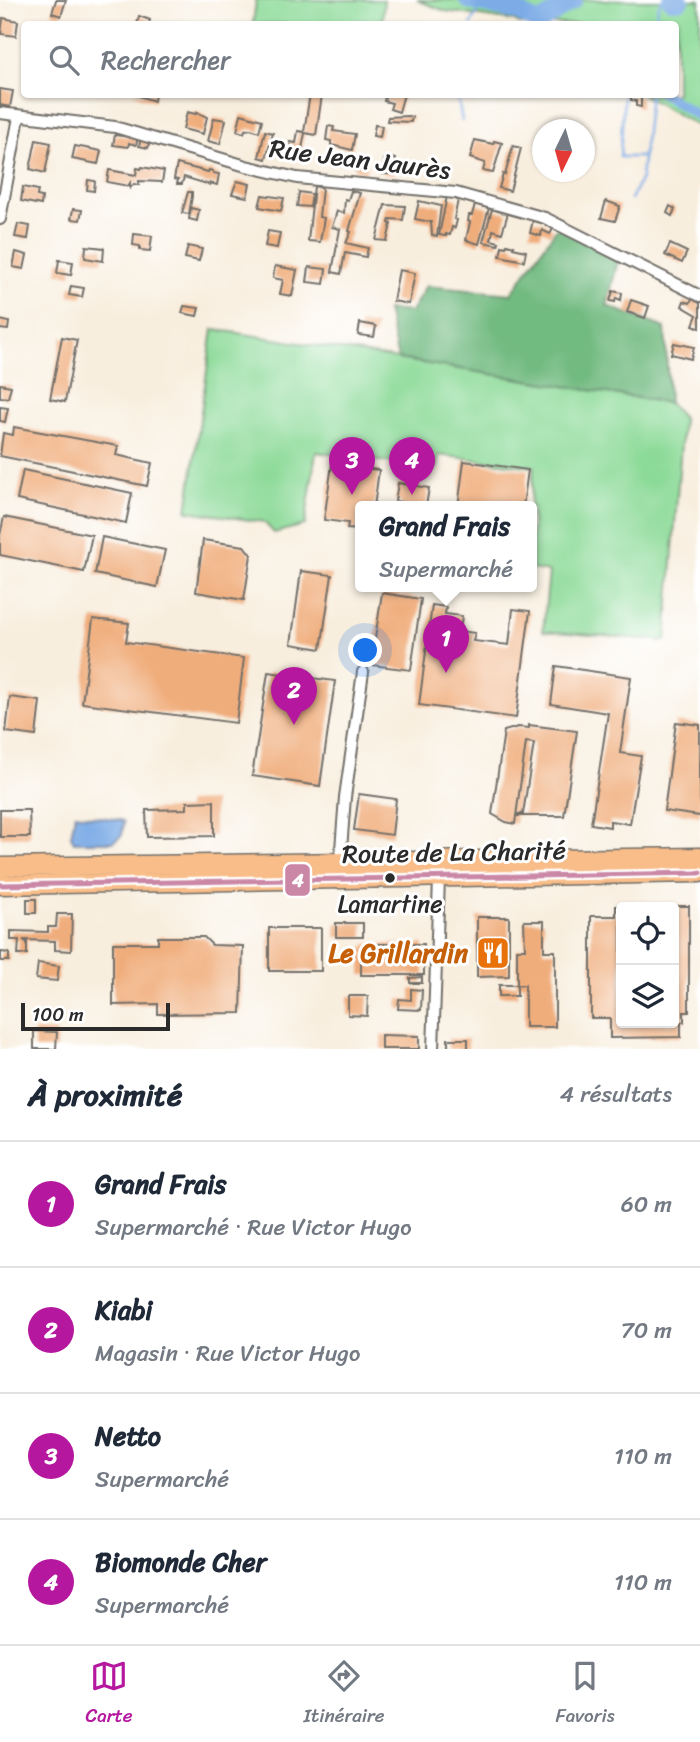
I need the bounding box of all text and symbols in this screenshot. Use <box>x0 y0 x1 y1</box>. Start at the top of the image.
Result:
search box <box>21 21 679 98</box>
text: Rechercher <box>101 37 231 83</box>
icon: search <box>45 41 83 79</box>
north arrow <box>532 119 595 182</box>
street label: Rue Jean Jaurès <box>267 125 454 193</box>
pin: 3 <box>329 437 375 495</box>
pin: 4 <box>389 437 435 495</box>
popup <box>355 501 537 592</box>
text: Grand Frais <box>379 503 510 549</box>
text: Supermarché <box>379 549 513 590</box>
pin: 1 <box>423 615 469 673</box>
your location <box>348 633 382 667</box>
pin: 2 <box>271 667 317 725</box>
street label: Route de La Charité <box>342 827 566 877</box>
line badge: 4 <box>284 863 311 897</box>
text: 4 <box>291 864 304 897</box>
marker: Lamartine <box>383 871 397 885</box>
place label: Lamartine <box>337 883 443 925</box>
map controls <box>616 902 679 1028</box>
button: locate <box>616 902 679 965</box>
place label: Le Grillardin <box>328 930 469 976</box>
restaurant icon: Le Grillardin <box>474 934 512 972</box>
button: layers <box>616 965 679 1028</box>
text: 100 m <box>32 998 84 1031</box>
scale bar <box>21 1000 170 1032</box>
text: À proximité <box>28 1068 182 1122</box>
text: 4 résultats <box>560 1074 672 1115</box>
text: Grand Frais <box>95 1161 226 1207</box>
text: 1 <box>46 1184 56 1225</box>
text: 60 m <box>621 1184 672 1225</box>
text: Supermarché · Rue Victor Hugo <box>95 1207 412 1248</box>
text: Kiabi <box>95 1287 153 1333</box>
text: 2 <box>44 1310 58 1351</box>
text: 70 m <box>621 1310 672 1351</box>
text: Magasin · Rue Victor Hugo <box>95 1333 360 1374</box>
text: Netto <box>95 1413 161 1459</box>
text: 3 <box>45 1436 57 1477</box>
text: 110 m <box>614 1436 672 1477</box>
text: Supermarché <box>95 1459 229 1500</box>
text: Biomonde Cher <box>95 1539 266 1585</box>
text: 4 <box>44 1562 58 1603</box>
text: 110 m <box>614 1562 672 1603</box>
text: Supermarché <box>95 1585 229 1626</box>
tab: Carte <box>85 1657 133 1732</box>
tab: Itinéraire <box>303 1657 385 1732</box>
tab: Favoris <box>555 1657 615 1732</box>

